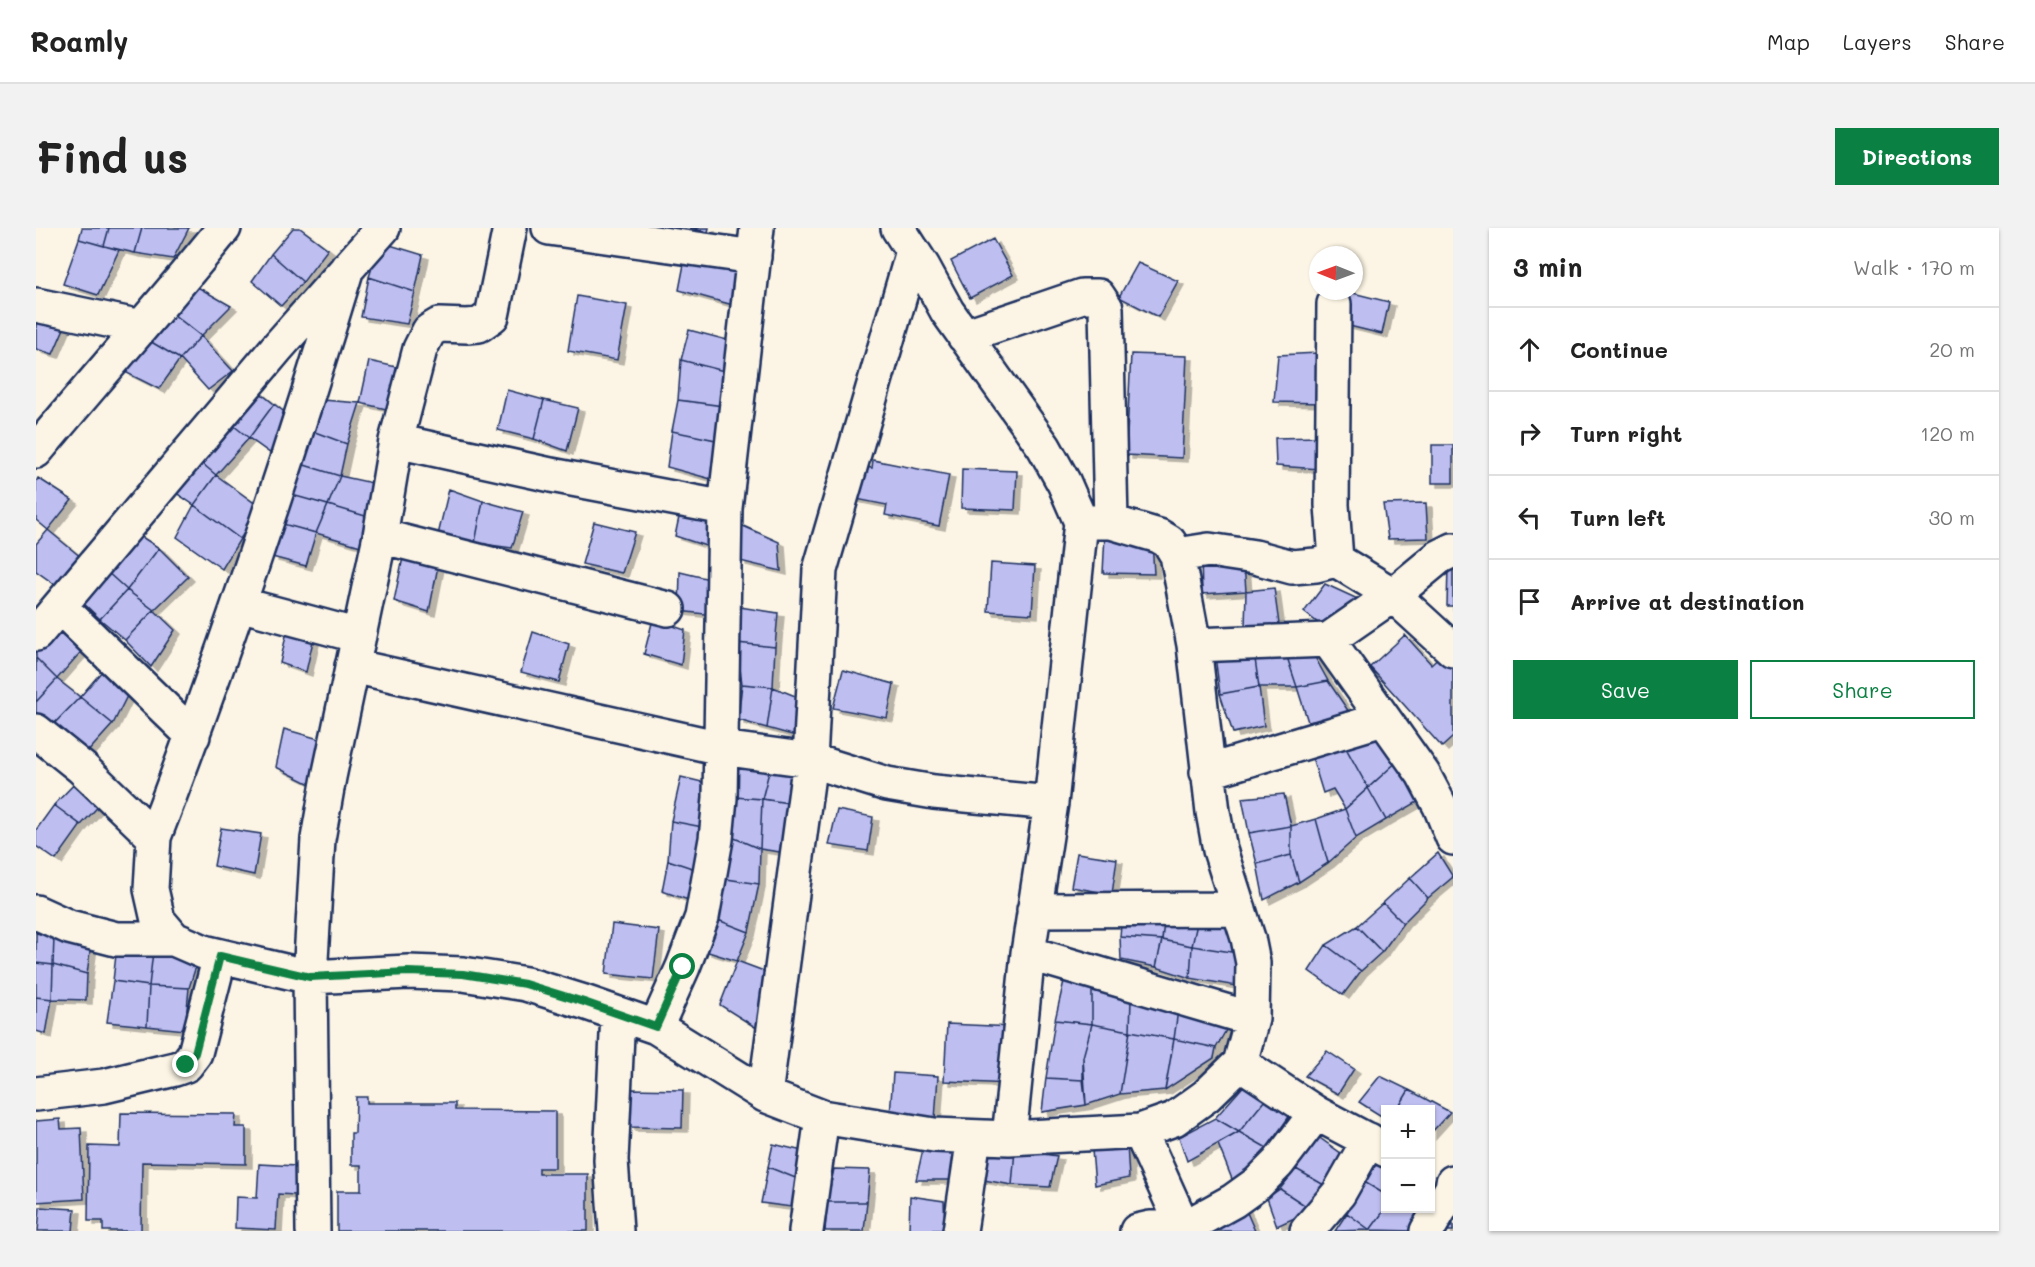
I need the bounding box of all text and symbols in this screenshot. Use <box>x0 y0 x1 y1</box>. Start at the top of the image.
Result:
text: Roamly <box>30 23 129 59</box>
text: Map <box>1767 28 1810 55</box>
text: Layers <box>1843 28 1912 55</box>
text: Share <box>1945 28 2005 55</box>
button: Directions <box>1835 128 1999 185</box>
text: Find us <box>36 129 188 184</box>
north arrow <box>1309 246 1363 300</box>
text: 3 min <box>1513 250 1582 284</box>
text: Walk · 170 m <box>1853 254 1975 280</box>
icon: ahead <box>1513 333 1546 366</box>
text: Continue <box>1570 335 1668 364</box>
text: 20 m <box>1929 336 1975 362</box>
icon: right <box>1513 417 1546 450</box>
text: Turn right <box>1570 419 1682 448</box>
text: 120 m <box>1920 420 1975 446</box>
icon: left <box>1513 501 1546 534</box>
text: Turn left <box>1570 503 1666 532</box>
text: 30 m <box>1929 504 1975 530</box>
icon: arrive <box>1513 585 1546 618</box>
text: Arrive at destination <box>1570 587 1805 616</box>
button: Save <box>1513 660 1738 719</box>
button: Share <box>1750 660 1975 719</box>
route start <box>669 953 695 979</box>
route end <box>172 1051 198 1077</box>
map controls <box>1381 1105 1435 1213</box>
button: + <box>1381 1105 1435 1159</box>
button: − <box>1381 1159 1435 1213</box>

